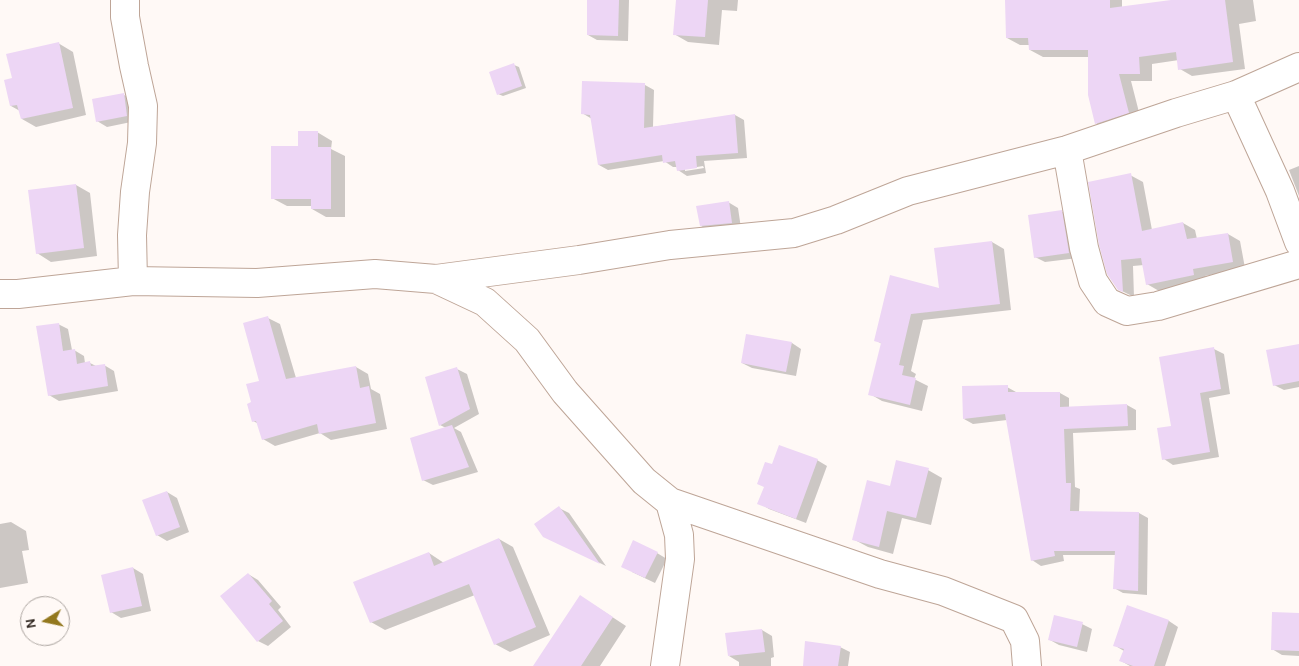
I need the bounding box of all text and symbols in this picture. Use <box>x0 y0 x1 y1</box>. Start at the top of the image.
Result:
north arrow <box>20 596 70 646</box>
text: N <box>21 617 40 630</box>

